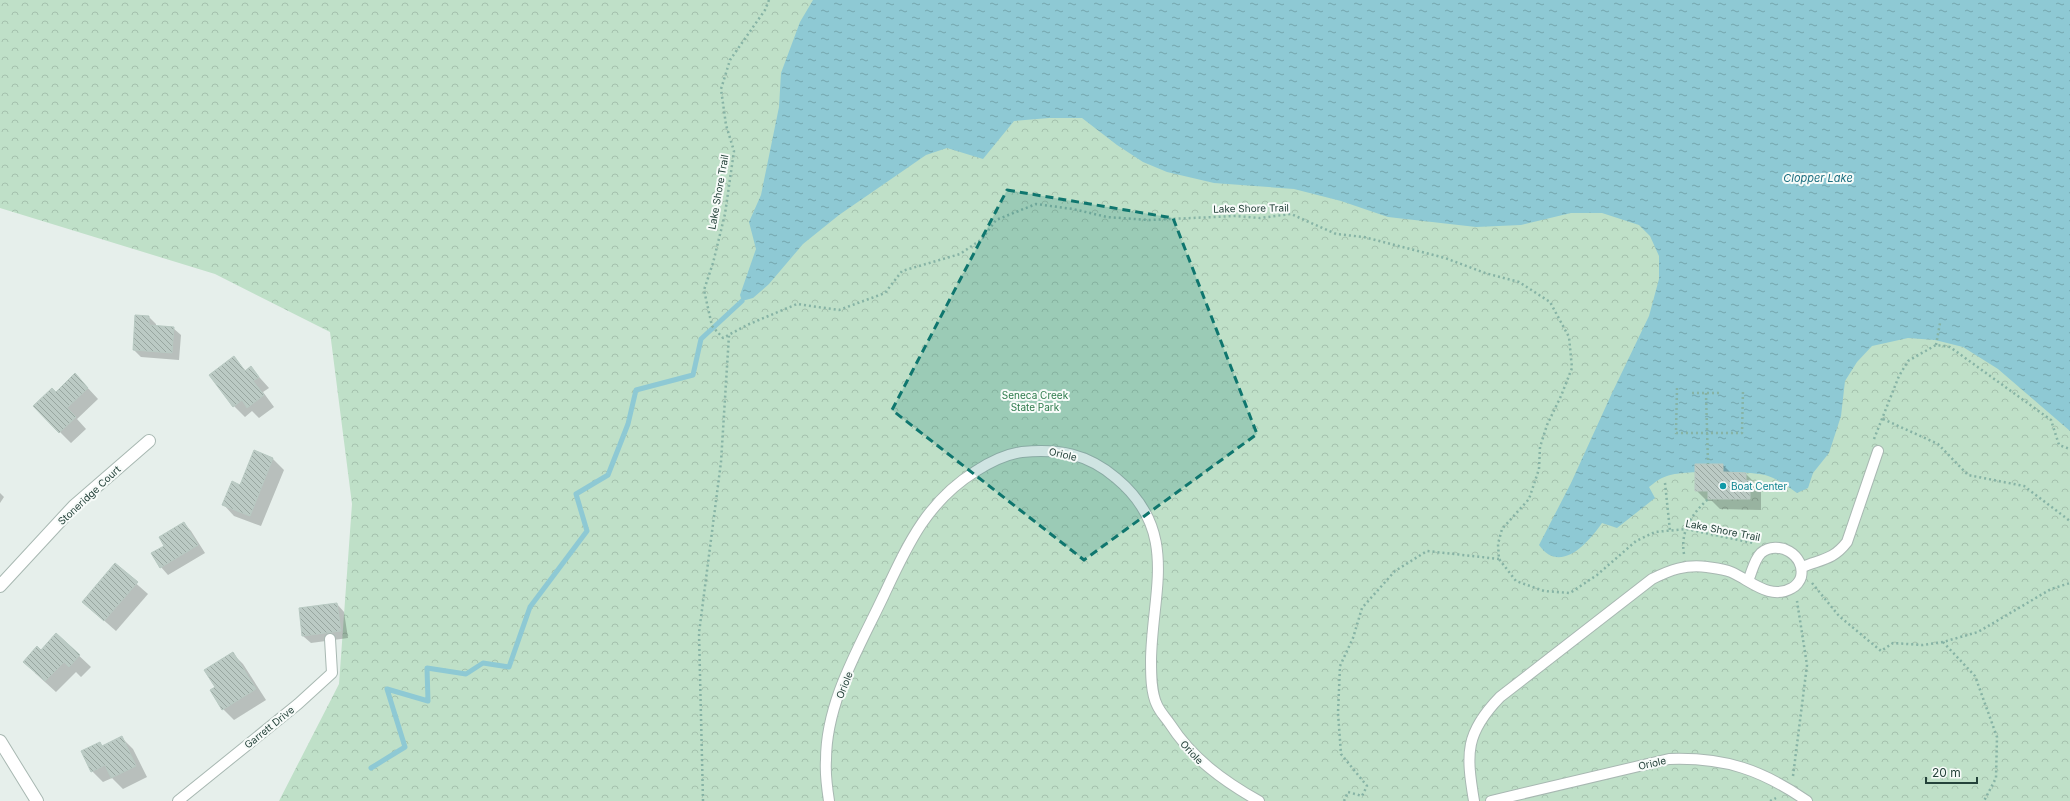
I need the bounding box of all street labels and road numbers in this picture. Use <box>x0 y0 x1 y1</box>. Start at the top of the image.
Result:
street label: Lake Shore Trail <box>706 154 730 230</box>
street label: Lake Shore Trail <box>1213 201 1289 215</box>
street label: Oriole <box>1048 445 1078 463</box>
street label: Stoneridge Court <box>55 463 123 527</box>
street label: Lake Shore Trail <box>1685 517 1761 543</box>
street label: Oriole <box>833 670 855 700</box>
street label: Garrett Drive <box>242 703 296 751</box>
street label: Oriole <box>1178 738 1206 767</box>
street label: Oriole <box>1637 754 1667 772</box>

